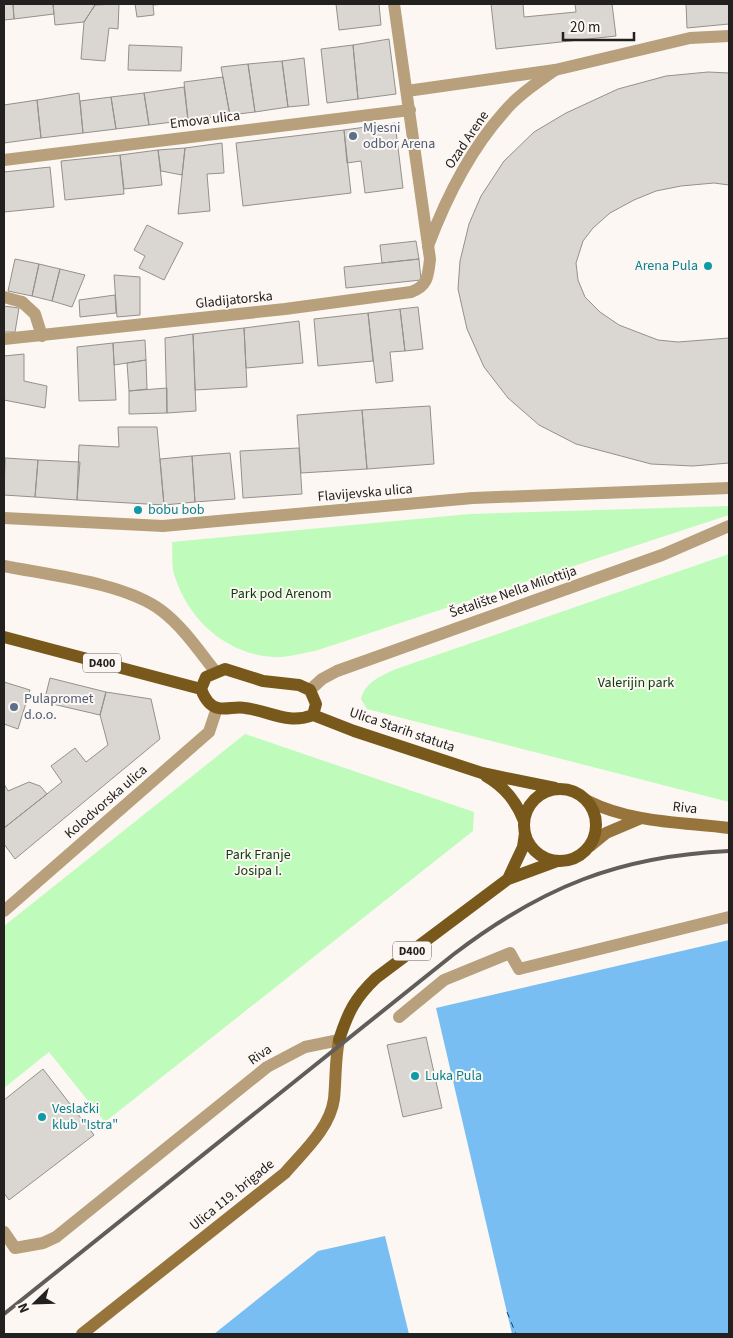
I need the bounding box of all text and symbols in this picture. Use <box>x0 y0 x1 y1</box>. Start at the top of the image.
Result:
scale bar <box>563 10 634 42</box>
text: 20 m <box>570 17 600 38</box>
street label: Emova ulica <box>169 106 241 134</box>
street label: Ozad Arene <box>440 107 494 173</box>
place label: Mjesni odbor Arena <box>363 118 435 154</box>
marker: Mjesni odbor Arena <box>347 130 359 142</box>
place label: Arena Pula <box>635 256 698 276</box>
marker: Arena Pula <box>702 260 714 272</box>
street label: Gladijatorska <box>194 286 274 314</box>
street label: Flavijevska ulica <box>317 479 413 507</box>
place label: bobu bob <box>148 500 205 520</box>
marker: bobu bob <box>132 504 144 516</box>
street label: Šetalište Nella Milottija <box>447 561 579 623</box>
park label: Park pod Arenom <box>230 584 332 604</box>
road number: D400 <box>83 654 121 672</box>
park label: Valerijin park <box>598 673 674 693</box>
place label: Pulapromet d.o.o. <box>24 689 94 725</box>
marker: Pulapromet d.o.o. <box>8 701 20 713</box>
street label: Ulica Starih statuta <box>347 703 457 757</box>
street label: Kolodvorska ulica <box>60 760 152 844</box>
street label: Riva <box>672 797 698 819</box>
park label: Park Franje Josipa I. <box>225 845 291 881</box>
road number: D400 <box>393 941 431 960</box>
street label: Riva <box>244 1040 276 1070</box>
place label: Luka Pula <box>425 1066 482 1086</box>
marker: Luka Pula <box>409 1070 421 1082</box>
place label: Veslački klub "Istra" <box>52 1099 118 1135</box>
marker: Veslački klub "Istra" <box>36 1111 48 1123</box>
street label: Ulica 119. brigade <box>185 1154 279 1235</box>
north arrow <box>10 1278 60 1328</box>
text: N <box>13 1299 35 1316</box>

